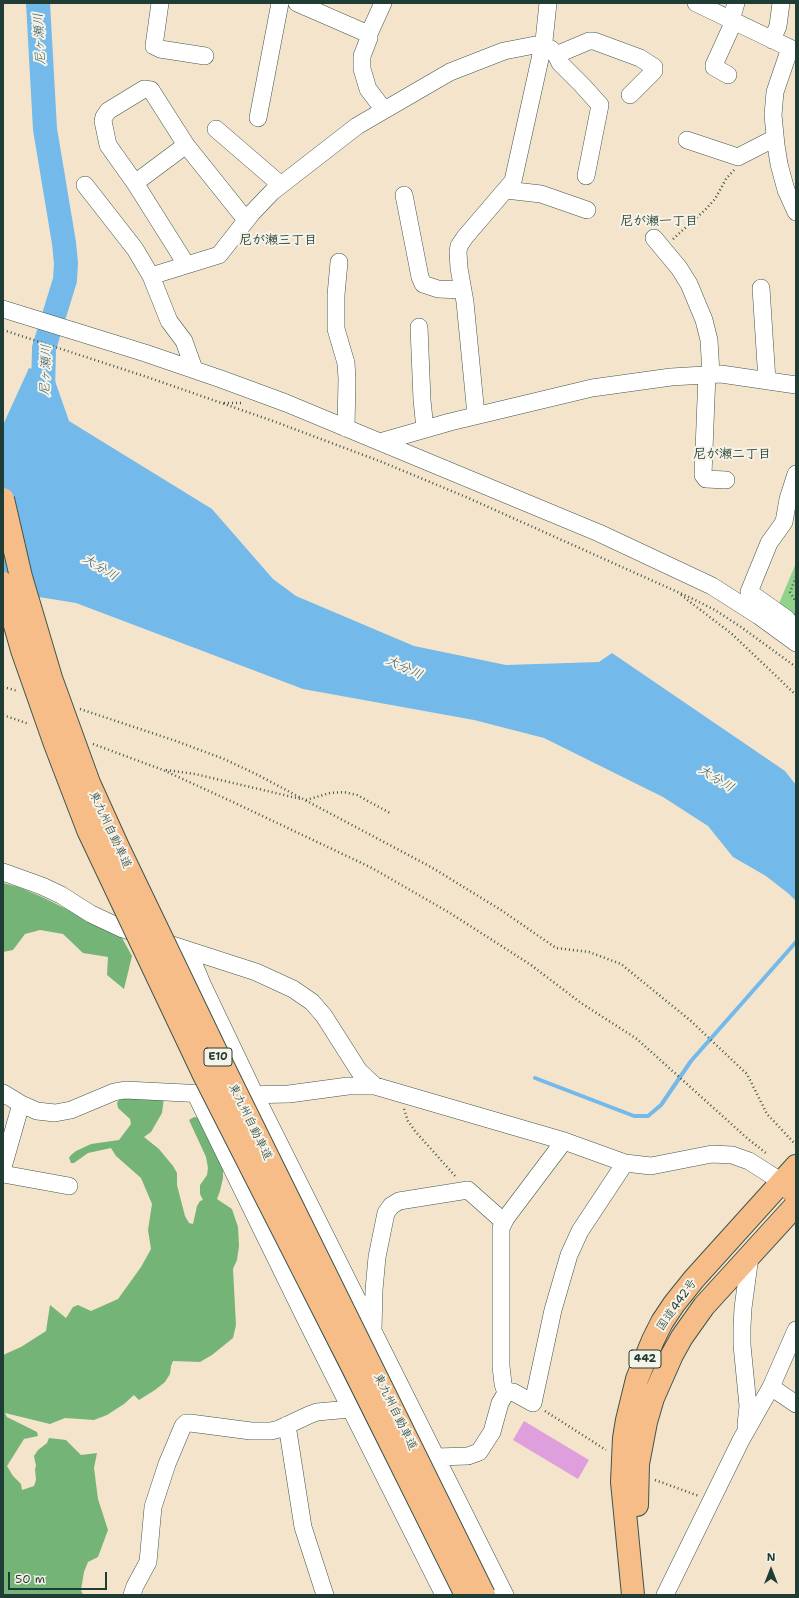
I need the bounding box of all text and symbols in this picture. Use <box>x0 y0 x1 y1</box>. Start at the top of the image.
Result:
water label: 尼ヶ瀬川 <box>31 13 49 65</box>
district label: 尼が瀬一丁目 <box>620 214 698 230</box>
district label: 尼が瀬三丁目 <box>239 233 317 249</box>
water label: 尼ヶ瀬川 <box>37 344 55 396</box>
district label: 尼が瀬二丁目 <box>693 447 771 463</box>
water label: 大分川 <box>79 551 121 585</box>
water label: 大分川 <box>383 653 425 683</box>
water label: 大分川 <box>695 762 737 796</box>
street label: 東九州自動車道 <box>86 789 134 871</box>
road number: E10 <box>204 1048 232 1066</box>
street label: 東九州自動車道 <box>225 1081 275 1163</box>
street label: 国道442号 <box>654 1276 700 1334</box>
road number: 442 <box>629 1350 661 1368</box>
street label: 東九州自動車道 <box>370 1371 420 1453</box>
north arrow <box>751 1550 791 1590</box>
text: N <box>767 1550 775 1565</box>
scale bar <box>10 1564 109 1590</box>
text: 50 m <box>15 1571 45 1587</box>

